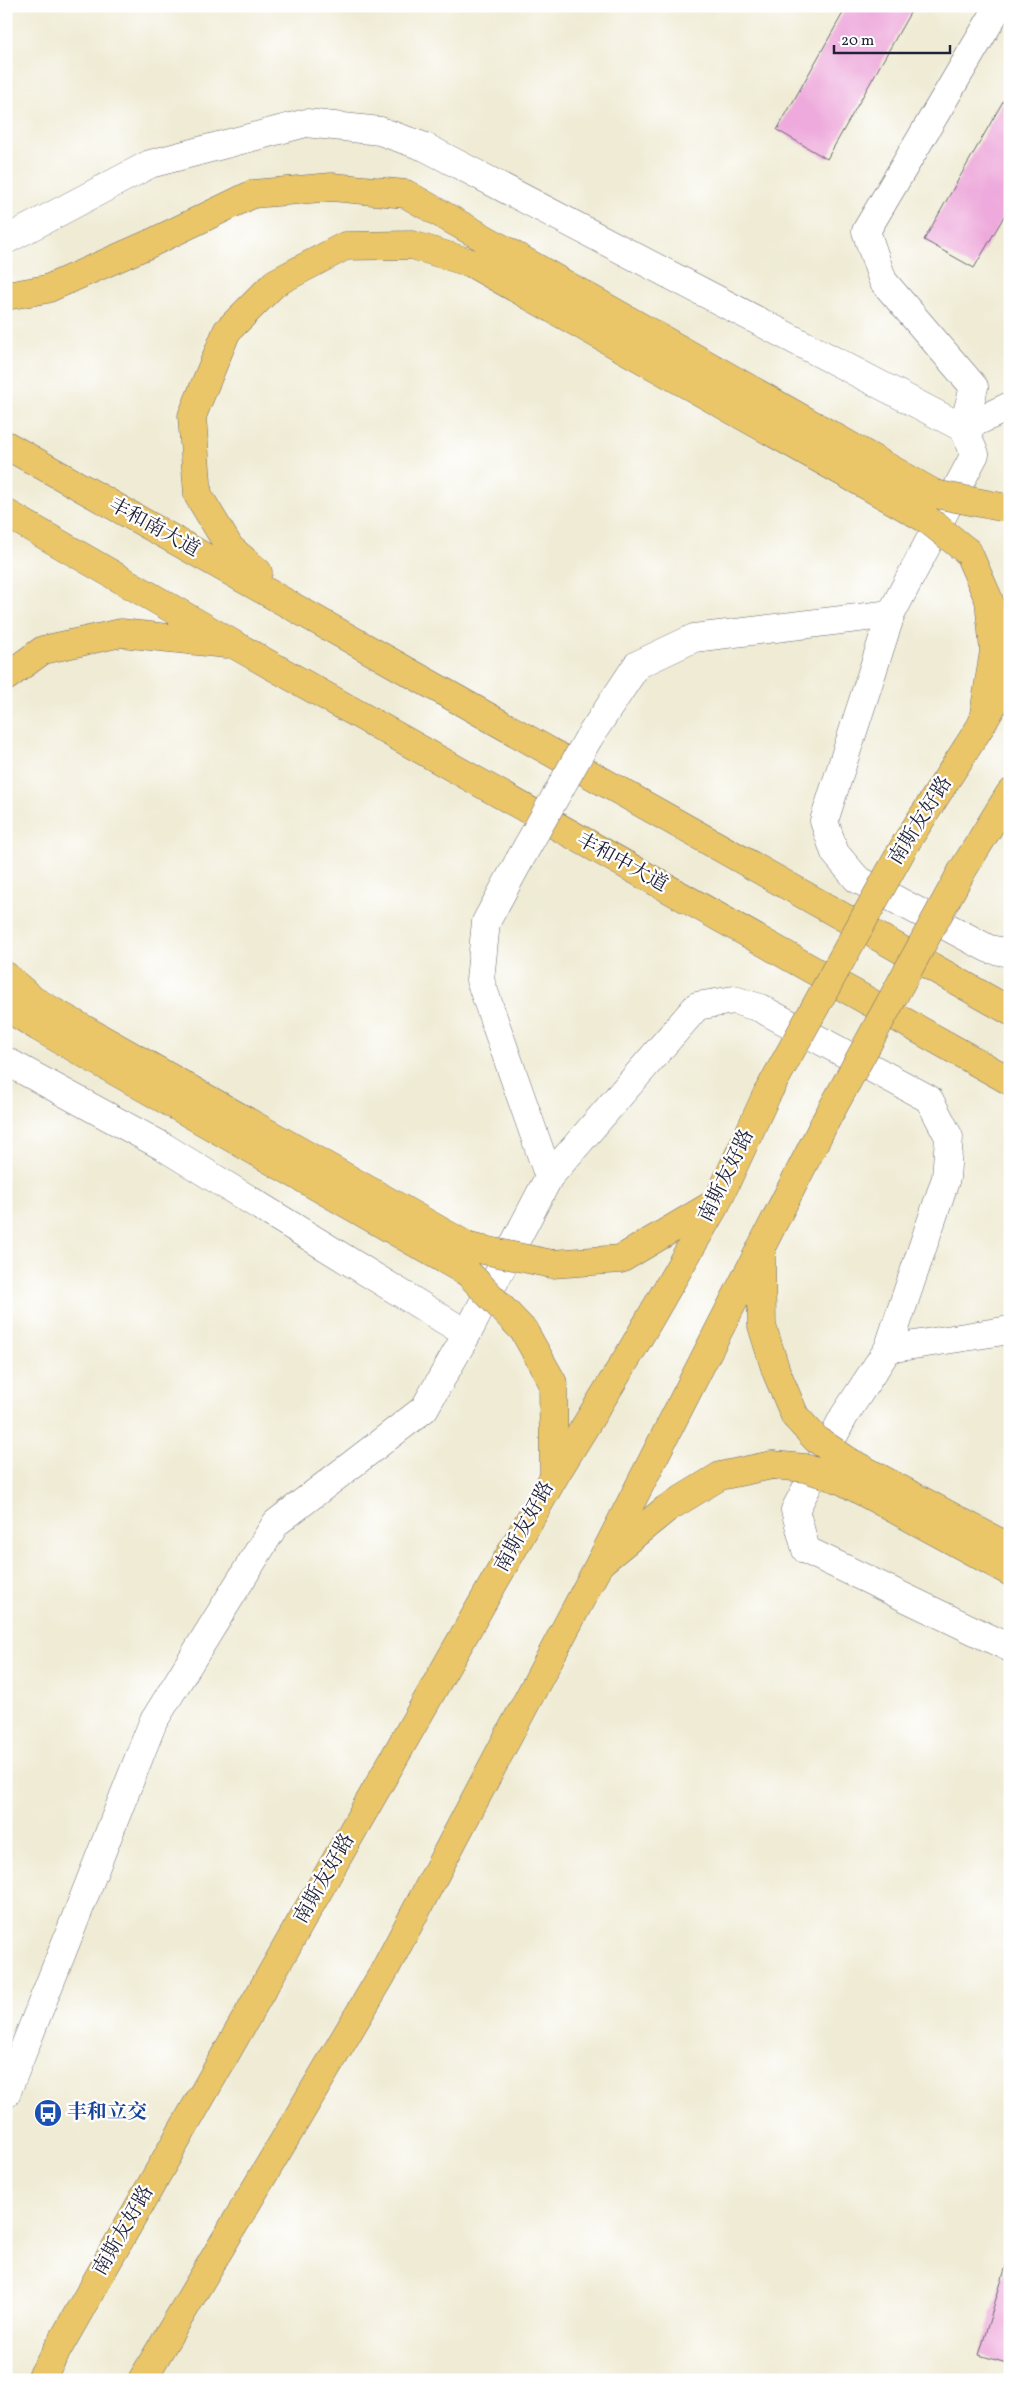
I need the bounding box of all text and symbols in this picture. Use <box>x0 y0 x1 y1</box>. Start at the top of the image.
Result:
scale bar <box>834 22 950 54</box>
text: 20 m <box>841 31 874 52</box>
street label: 丰和南大道 <box>103 492 205 564</box>
street label: 南斯友好路 <box>883 771 959 871</box>
street label: 丰和中大道 <box>571 827 673 899</box>
street label: 南斯友好路 <box>692 1125 762 1227</box>
street label: 南斯友好路 <box>489 1476 561 1578</box>
street label: 南斯友好路 <box>288 1829 362 1929</box>
bus stop icon: 丰和立交 <box>33 2098 63 2128</box>
place label: 丰和立交 <box>67 2099 147 2127</box>
street label: 南斯友好路 <box>87 2181 161 2281</box>

